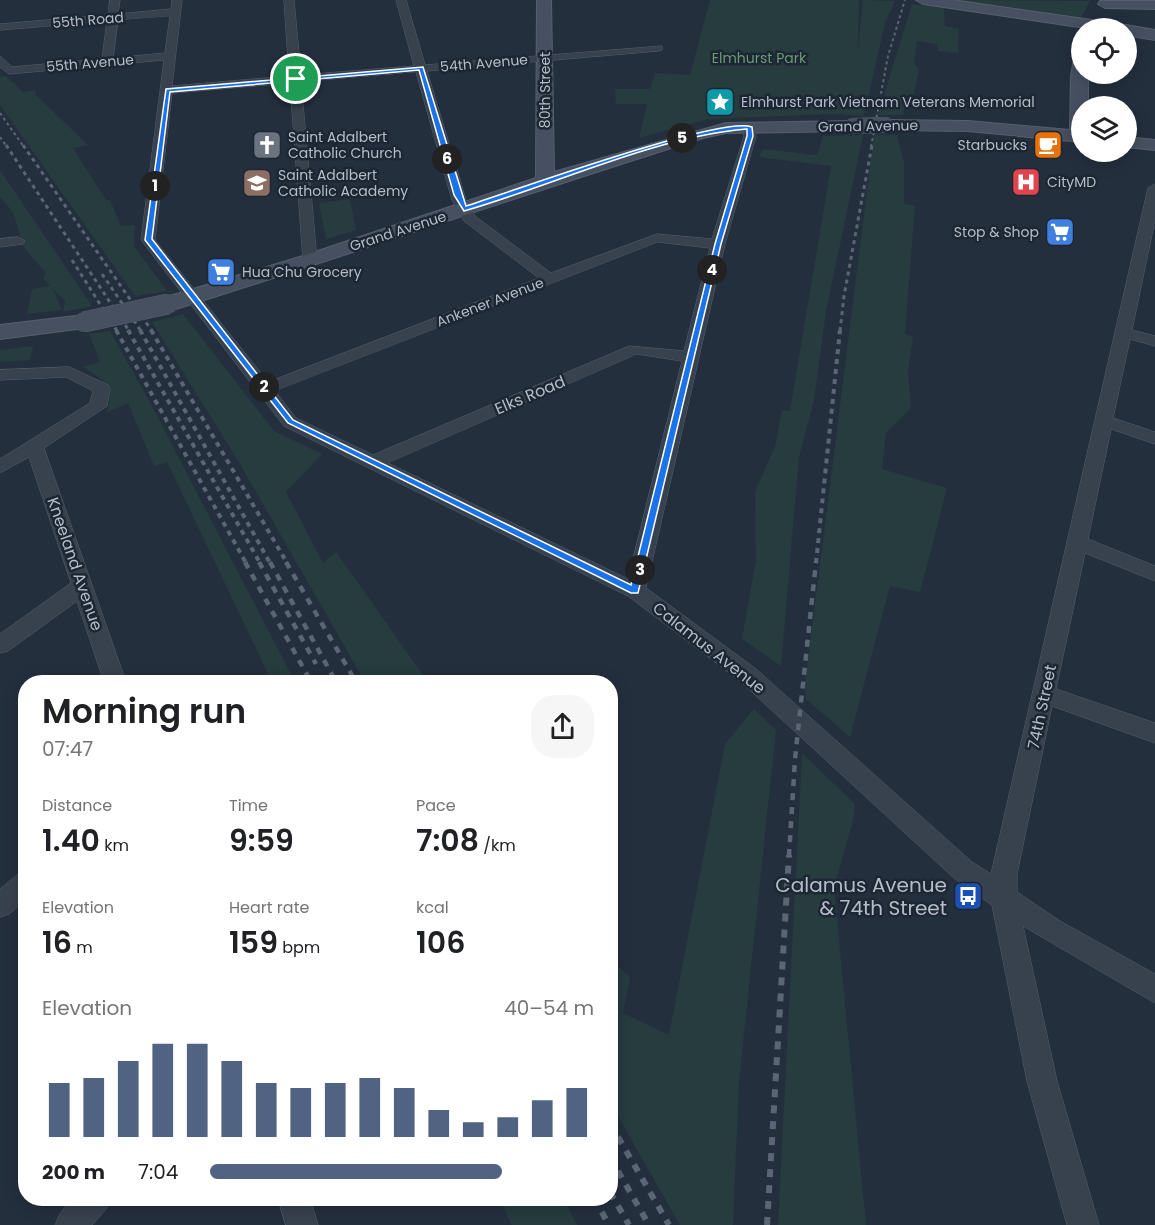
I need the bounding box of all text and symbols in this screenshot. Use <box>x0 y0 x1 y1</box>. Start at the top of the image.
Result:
street label: 55th Road <box>51 7 125 33</box>
map controls <box>1071 18 1137 162</box>
button: locate <box>1071 18 1137 84</box>
park label: Elmhurst Park <box>712 48 807 68</box>
street label: 55th Avenue <box>45 49 135 77</box>
street label: 54th Avenue <box>439 49 529 77</box>
street label: 80th Street <box>535 52 555 128</box>
pin <box>270 53 321 104</box>
icon: arrive <box>279 62 312 95</box>
place icon: Elmhurst Park Vietnam Veterans Memorial <box>704 86 736 118</box>
place label: Elmhurst Park Vietnam Veterans Memorial <box>741 92 1035 112</box>
button: layers <box>1071 96 1137 162</box>
street label: Grand Avenue <box>818 115 919 137</box>
pin: 5 <box>667 123 697 153</box>
text: 5 <box>677 126 687 149</box>
place label: Saint Adalbert Catholic Church <box>288 127 402 163</box>
church icon: Saint Adalbert Catholic Church <box>251 129 283 161</box>
cafe icon: Starbucks <box>1032 129 1064 161</box>
place label: Starbucks <box>958 135 1027 155</box>
pin: 6 <box>432 144 462 174</box>
text: 6 <box>442 147 452 170</box>
place label: Saint Adalbert Catholic Academy <box>278 165 408 201</box>
hospital icon: CityMD <box>1010 166 1042 198</box>
school or university icon: Saint Adalbert Catholic Academy <box>241 167 273 199</box>
pin: 1 <box>140 171 170 201</box>
place label: CityMD <box>1047 172 1096 192</box>
text: 1 <box>152 174 158 197</box>
street label: Grand Avenue <box>347 206 449 256</box>
supermarket icon: Stop & Shop <box>1044 216 1076 248</box>
place label: Stop & Shop <box>954 222 1039 242</box>
pin: 4 <box>697 255 727 285</box>
supermarket icon: Hua Chu Grocery <box>205 256 237 288</box>
text: 4 <box>707 258 717 281</box>
place label: Hua Chu Grocery <box>242 262 362 282</box>
street label: Ankener Avenue <box>433 272 547 332</box>
street label: Elks Road <box>491 370 569 420</box>
pin: 2 <box>249 372 279 402</box>
text: 2 <box>259 375 269 398</box>
street label: Kneeland Avenue <box>41 494 109 634</box>
pin: 3 <box>625 555 655 585</box>
text: 3 <box>635 558 645 581</box>
street label: Calamus Avenue <box>648 597 770 699</box>
street label: 74th Street <box>1022 662 1062 751</box>
text: Morning run <box>42 688 246 735</box>
button: share <box>531 695 594 758</box>
text: 07:47 <box>42 735 93 763</box>
text: Distance <box>42 794 112 817</box>
text: Time <box>229 794 268 817</box>
text: Pace <box>416 794 456 817</box>
text: 1.40 <box>42 819 100 862</box>
text: 9:59 <box>229 819 294 862</box>
text: 7:08 <box>416 819 479 862</box>
text: km <box>100 834 129 857</box>
text: /km <box>479 834 516 857</box>
place label: Calamus Avenue & 74th Street <box>775 871 947 922</box>
bus stop icon: Calamus Avenue & 74th Street <box>952 880 984 912</box>
text: Elevation <box>42 896 114 919</box>
text: Heart rate <box>229 896 309 919</box>
text: kcal <box>416 896 449 919</box>
text: 16 <box>42 921 72 964</box>
text: 159 <box>229 921 278 964</box>
text: 106 <box>416 921 465 964</box>
text: m <box>72 936 93 959</box>
text: bpm <box>278 936 320 959</box>
text: Elevation <box>42 994 132 1022</box>
text: 40–54 m <box>504 994 594 1022</box>
text: 200 m <box>42 1158 105 1186</box>
text: 7:04 <box>138 1158 178 1186</box>

